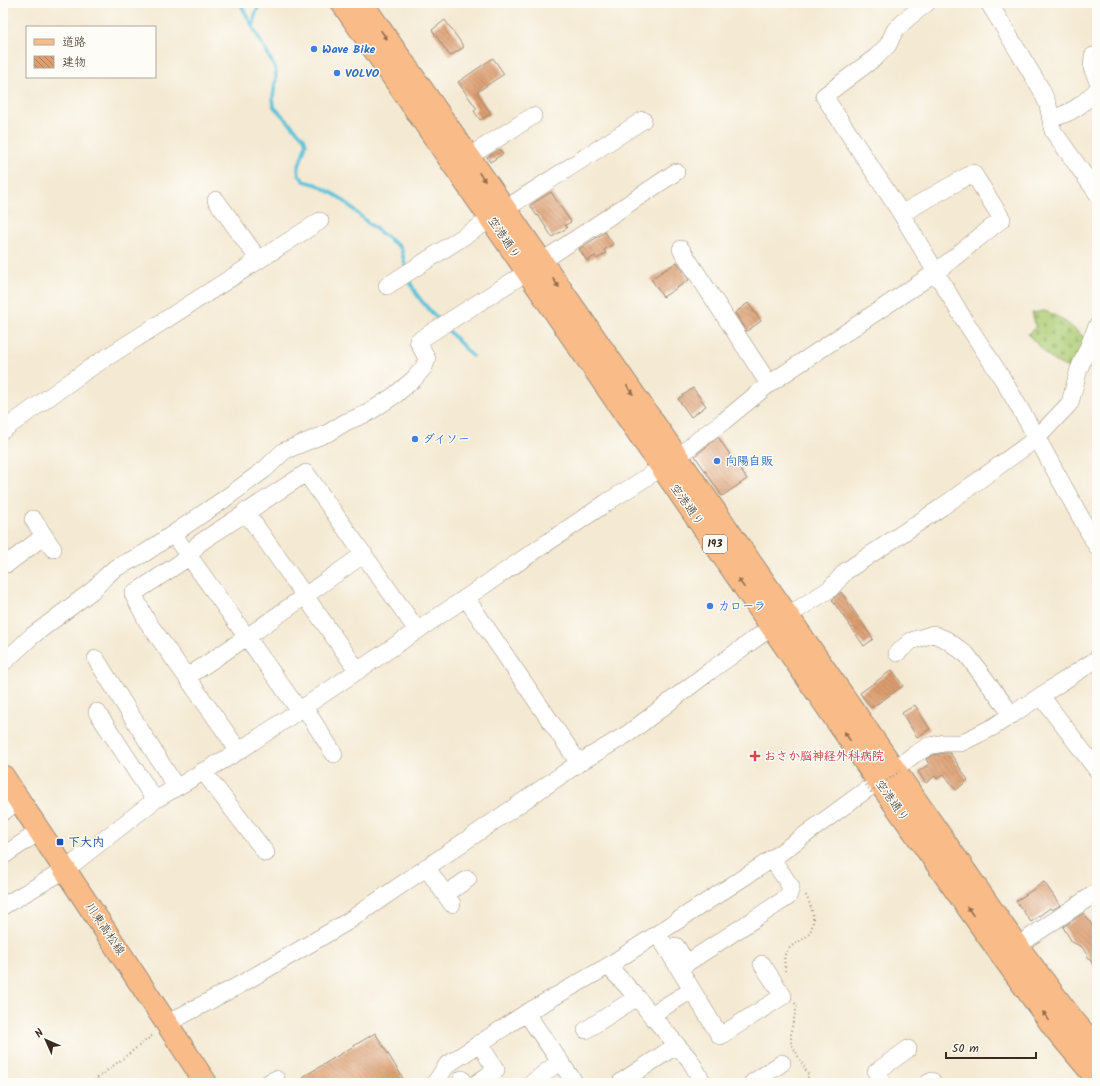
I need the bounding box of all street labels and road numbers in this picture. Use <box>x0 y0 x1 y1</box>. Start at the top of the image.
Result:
street label: 空港通り <box>483 213 525 263</box>
street label: 空港通り <box>665 480 709 530</box>
road number: 193 <box>703 535 727 553</box>
street label: 空港通り <box>870 776 914 826</box>
street label: 川東高松線 <box>80 899 130 959</box>

